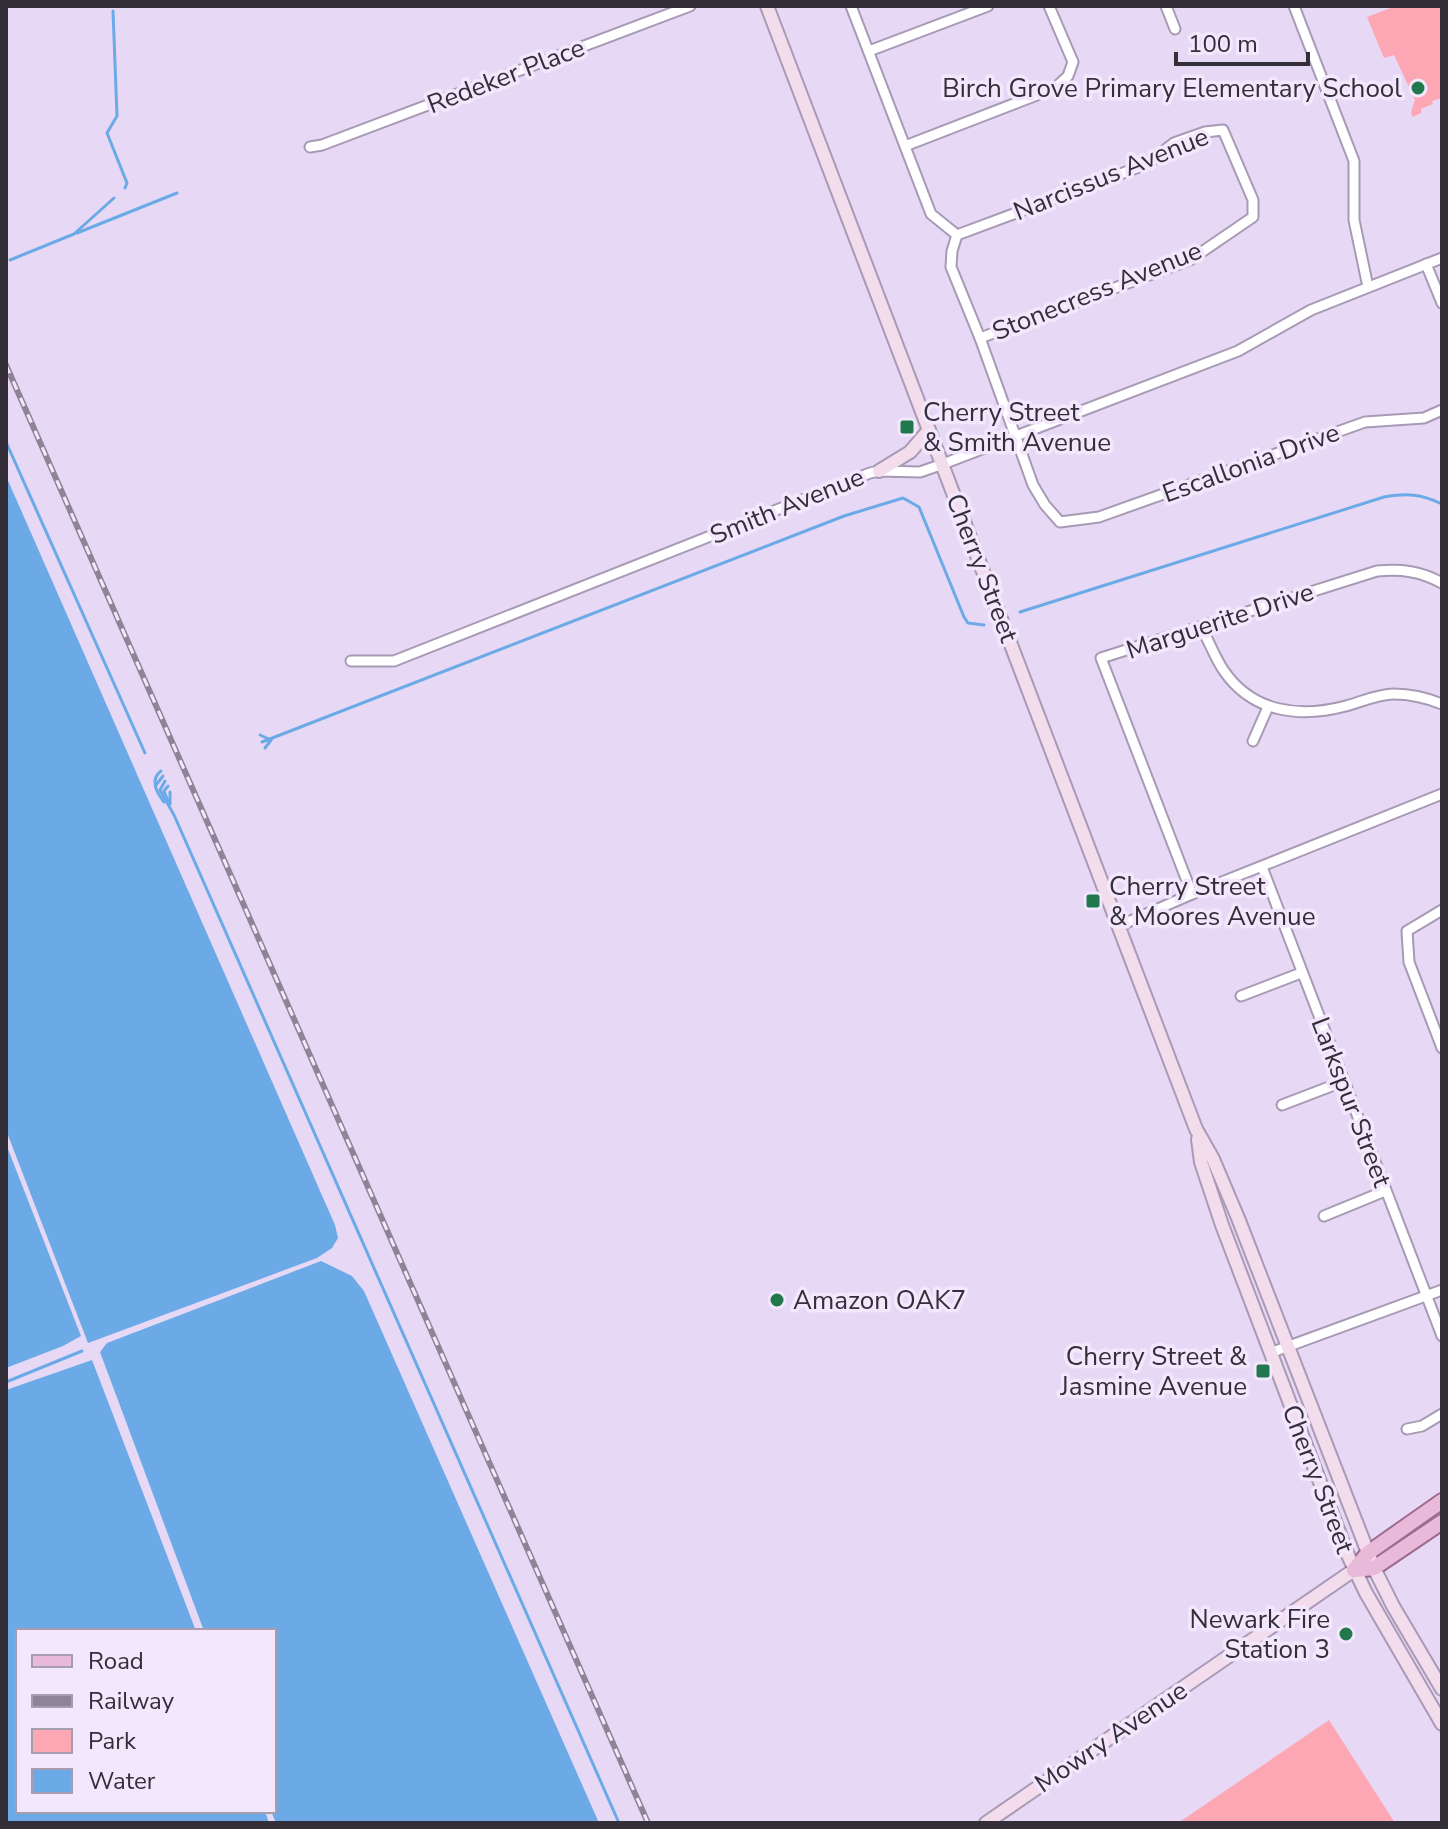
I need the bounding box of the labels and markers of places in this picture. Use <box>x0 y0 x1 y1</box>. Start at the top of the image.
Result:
place label: Birch Grove Primary Elementary School <box>942 71 1402 106</box>
marker: Birch Grove Primary Elementary School <box>1409 79 1427 97</box>
place label: Cherry Street & Smith Avenue <box>923 395 1111 460</box>
marker: Cherry Street & Smith Avenue <box>898 418 916 436</box>
place label: Cherry Street & Moores Avenue <box>1109 869 1316 934</box>
marker: Cherry Street & Moores Avenue <box>1084 892 1102 910</box>
place label: Amazon OAK7 <box>793 1283 966 1318</box>
marker: Amazon OAK7 <box>768 1291 786 1309</box>
place label: Cherry Street & Jasmine Avenue <box>1059 1339 1247 1404</box>
marker: Cherry Street & Jasmine Avenue <box>1254 1362 1272 1380</box>
place label: Newark Fire Station 3 <box>1189 1602 1330 1667</box>
marker: Newark Fire Station 3 <box>1337 1625 1355 1643</box>

